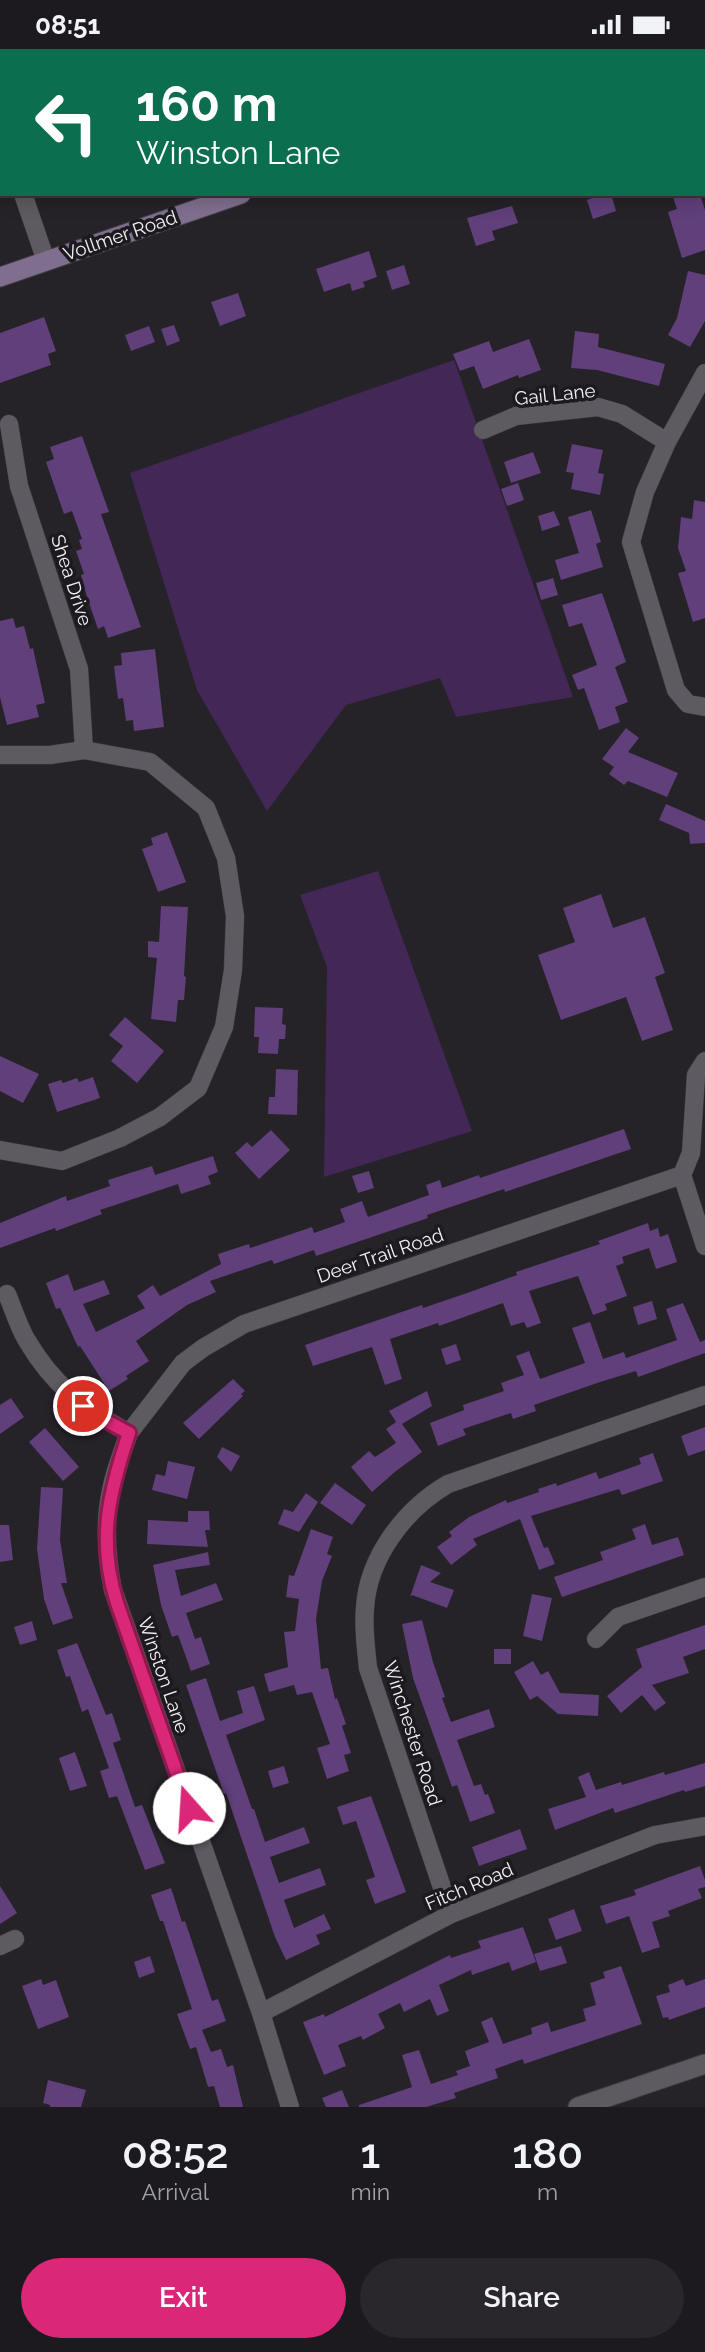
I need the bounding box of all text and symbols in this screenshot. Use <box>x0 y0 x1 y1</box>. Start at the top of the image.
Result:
text: 08:51 <box>35 10 100 40</box>
text: 160 m <box>136 75 277 132</box>
icon: left <box>21 77 112 168</box>
text: Winston Lane <box>136 134 340 171</box>
street label: Vollmer Road <box>60 205 180 265</box>
street label: Gail Lane <box>513 379 597 409</box>
street label: Shea Drive <box>47 532 97 628</box>
street label: Deer Trail Road <box>314 1223 446 1287</box>
pin <box>53 1376 113 1436</box>
icon: arrive <box>64 1387 102 1425</box>
street label: Winston Lane <box>134 1614 194 1736</box>
street label: Winchester Road <box>379 1658 447 1808</box>
position arrow <box>152 1771 226 1845</box>
street label: Fitch Road <box>422 1858 516 1914</box>
text: 08:52 <box>122 2129 229 2178</box>
text: 1 <box>360 2129 380 2178</box>
text: 180 <box>512 2129 583 2178</box>
text: Arrival <box>142 2178 209 2205</box>
text: min <box>351 2178 390 2205</box>
text: m <box>537 2178 558 2205</box>
button: Exit <box>21 2258 346 2338</box>
button: Share <box>360 2258 684 2338</box>

